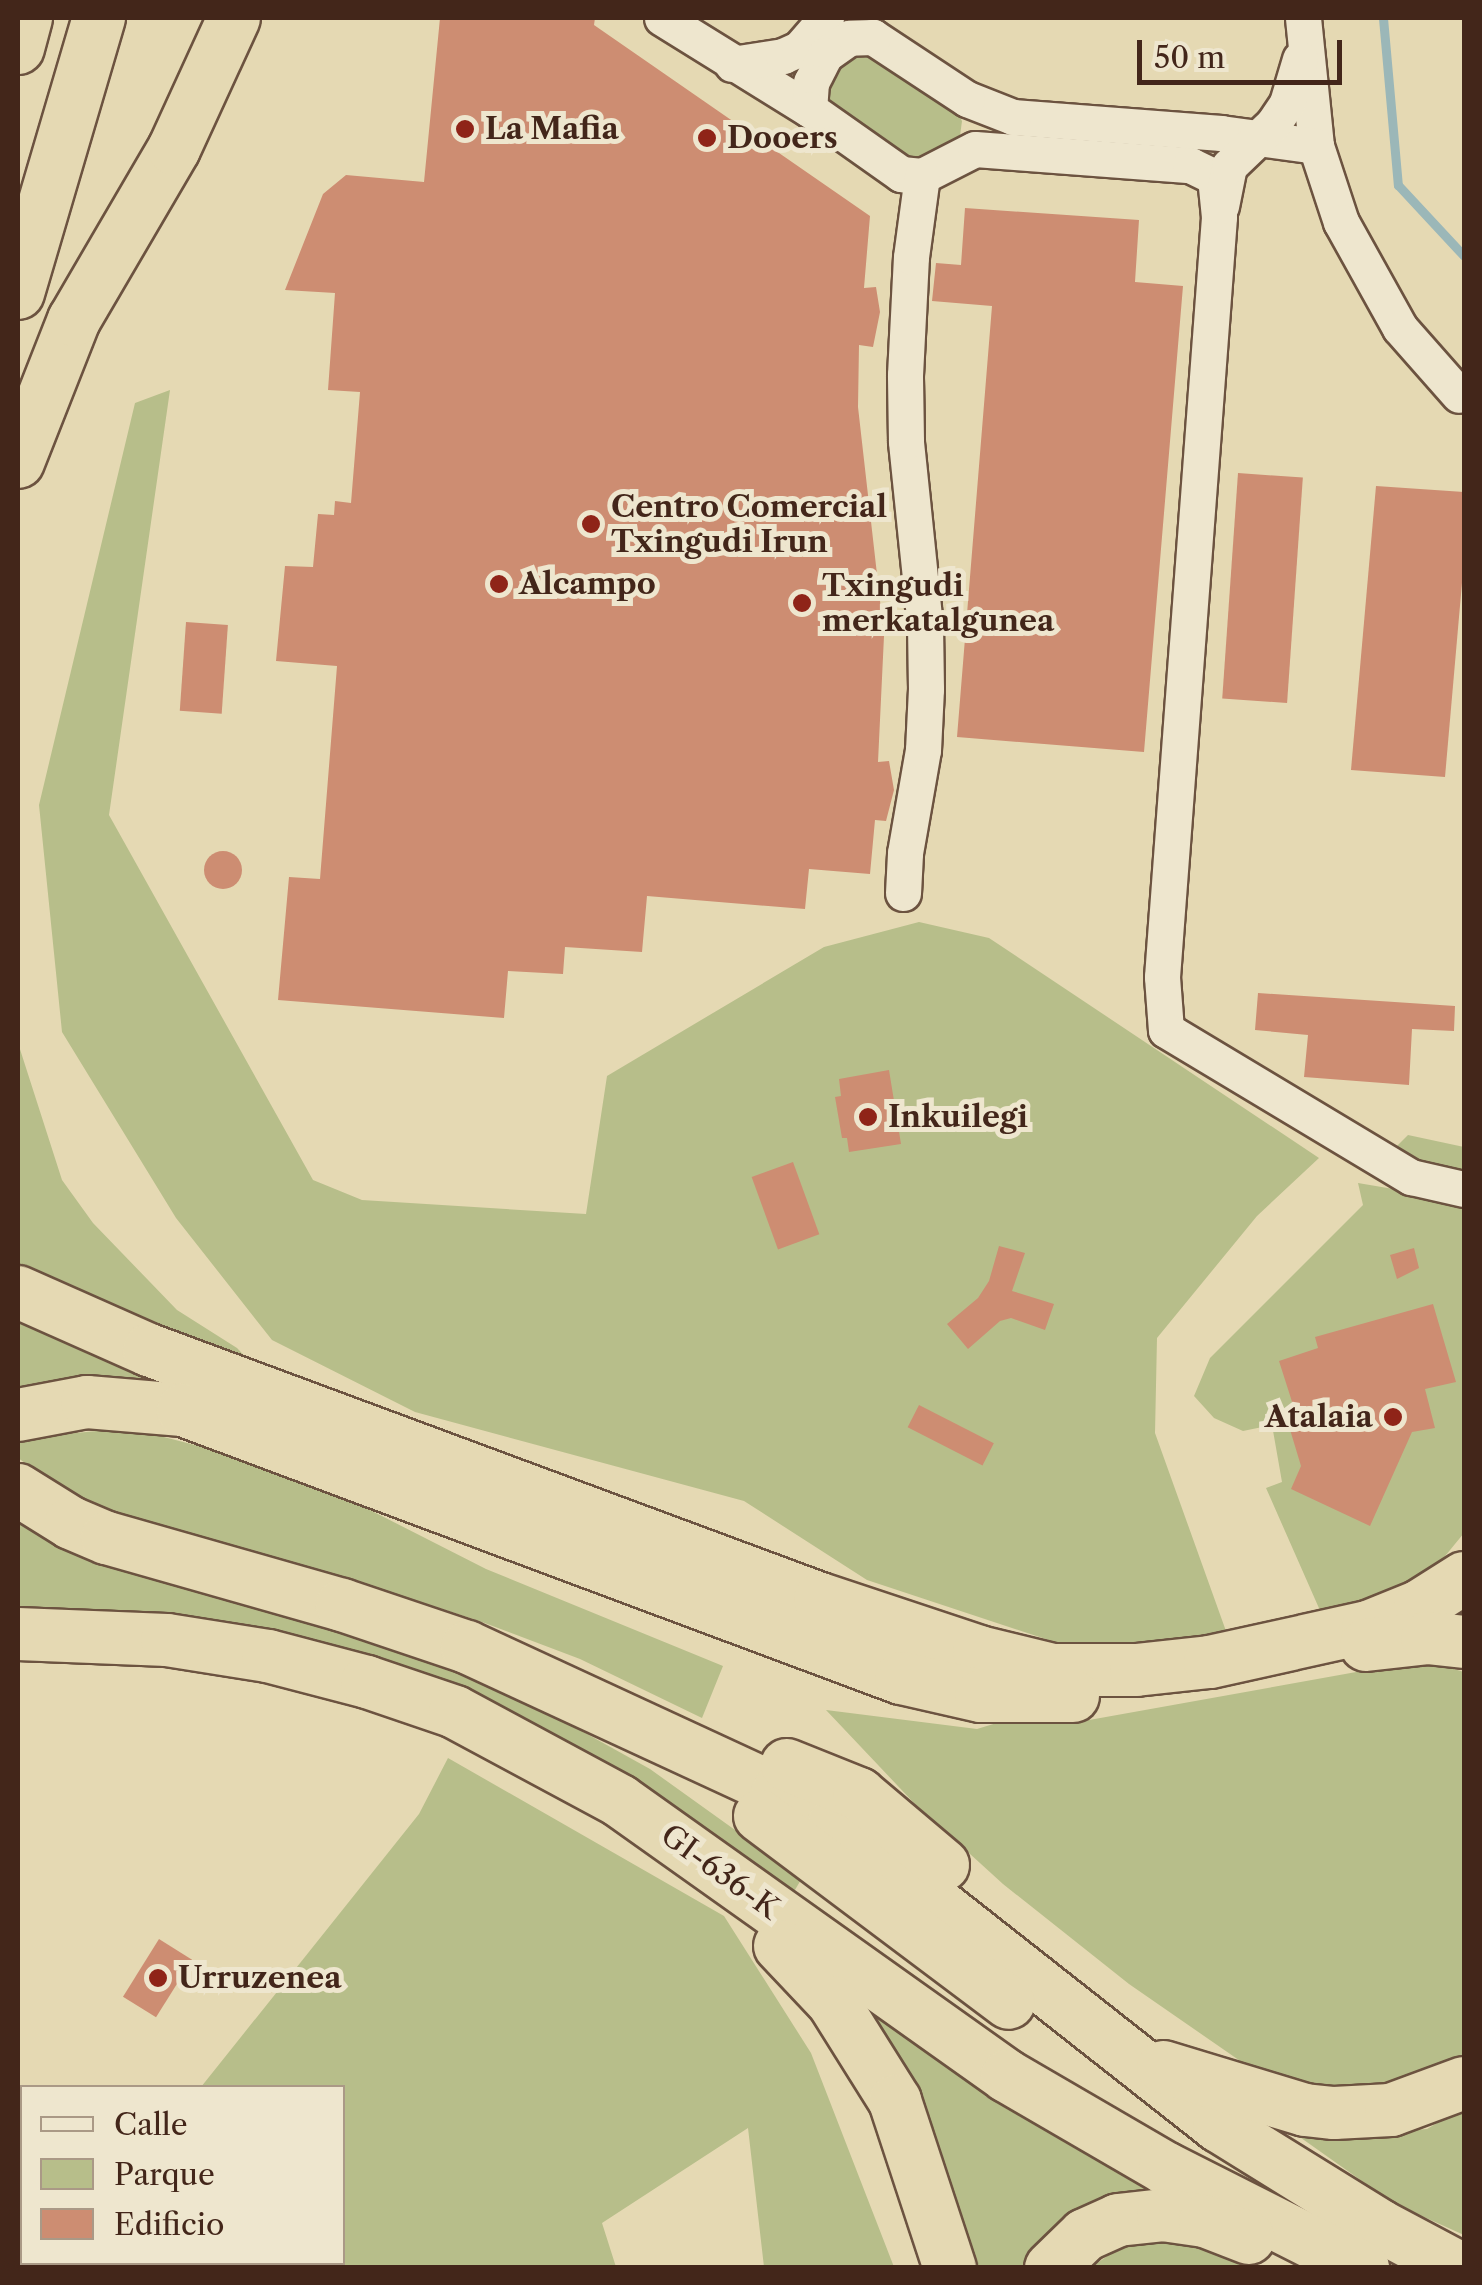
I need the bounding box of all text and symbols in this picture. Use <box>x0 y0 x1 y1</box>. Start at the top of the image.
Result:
scale bar <box>1142 20 1347 82</box>
text: 50 m <box>1154 39 1225 76</box>
place label: La Mafia <box>485 111 619 147</box>
marker: La Mafia <box>454 118 476 140</box>
place label: Dooers <box>727 120 838 156</box>
marker: Dooers <box>696 127 718 149</box>
place label: Centro Comercial Txingudi Irun <box>611 489 887 560</box>
marker: Centro Comercial Txingudi Irun <box>580 513 602 535</box>
place label: Alcampo <box>519 566 656 602</box>
place label: Txingudi merkatalgunea <box>822 568 1054 638</box>
marker: Alcampo <box>488 573 510 595</box>
marker: Txingudi merkatalgunea <box>791 592 813 614</box>
place label: Inkuilegi <box>888 1099 1028 1135</box>
marker: Inkuilegi <box>857 1106 879 1128</box>
place label: Atalaia <box>1265 1399 1373 1435</box>
marker: Atalaia <box>1382 1406 1404 1428</box>
street label: GI-636-K <box>654 1817 786 1927</box>
place label: Urruzenea <box>178 1960 342 1996</box>
marker: Urruzenea <box>147 1967 169 1989</box>
legend <box>20 2085 345 2265</box>
text: Calle <box>114 2106 188 2143</box>
text: Parque <box>114 2156 215 2193</box>
text: Edificio <box>114 2206 224 2243</box>

